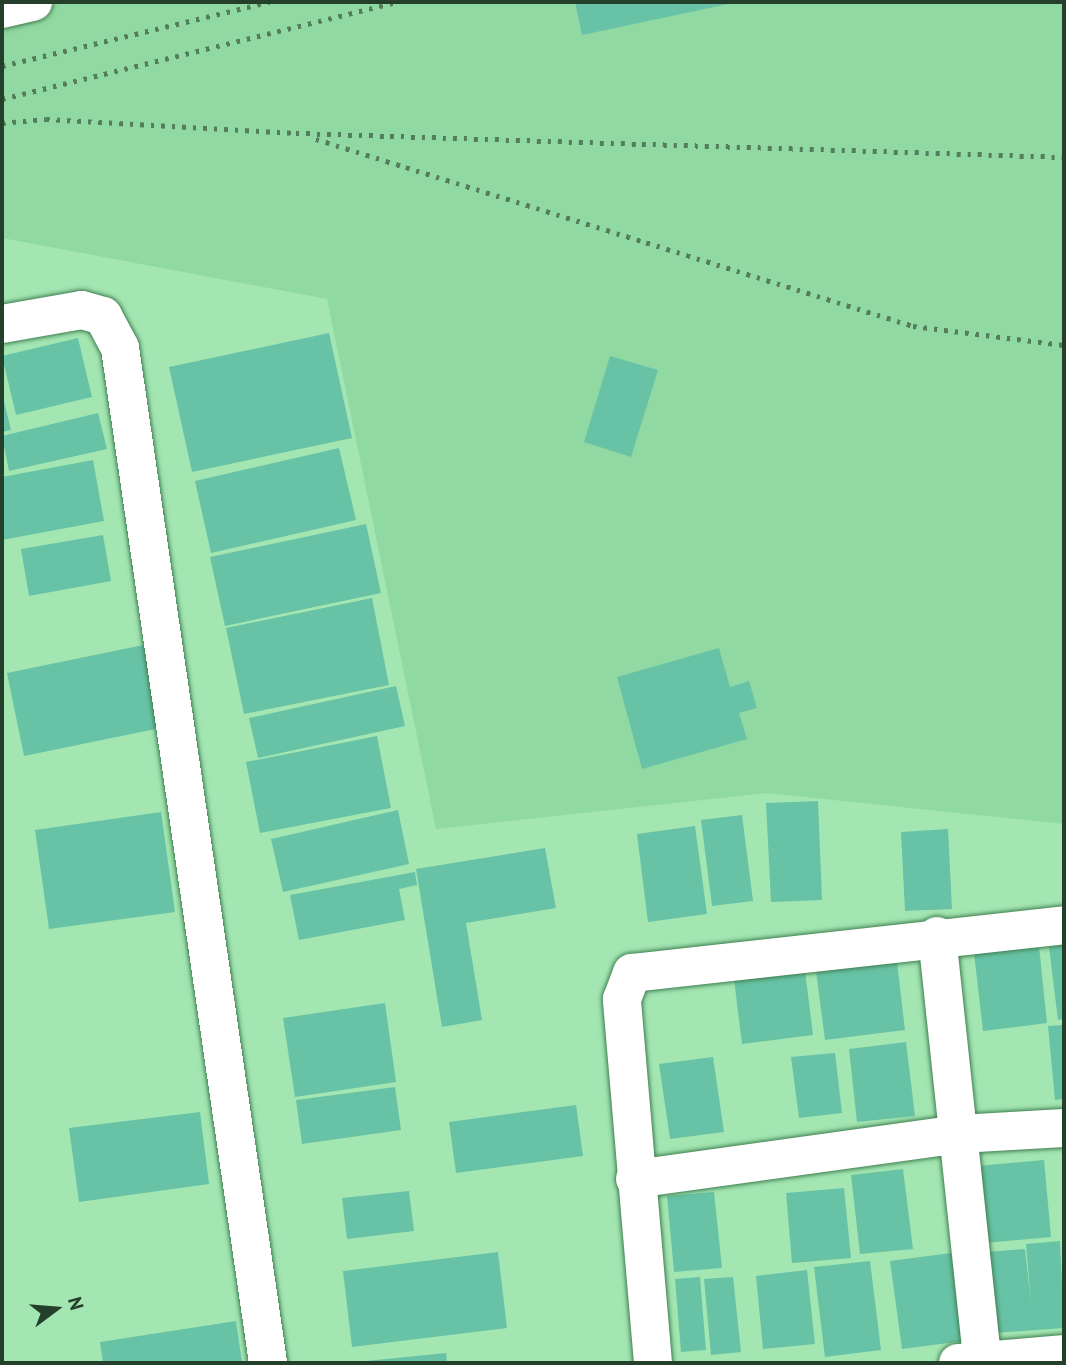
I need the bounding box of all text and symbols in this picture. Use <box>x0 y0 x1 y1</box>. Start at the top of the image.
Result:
north arrow <box>21 1274 91 1344</box>
text: N <box>63 1294 89 1313</box>

